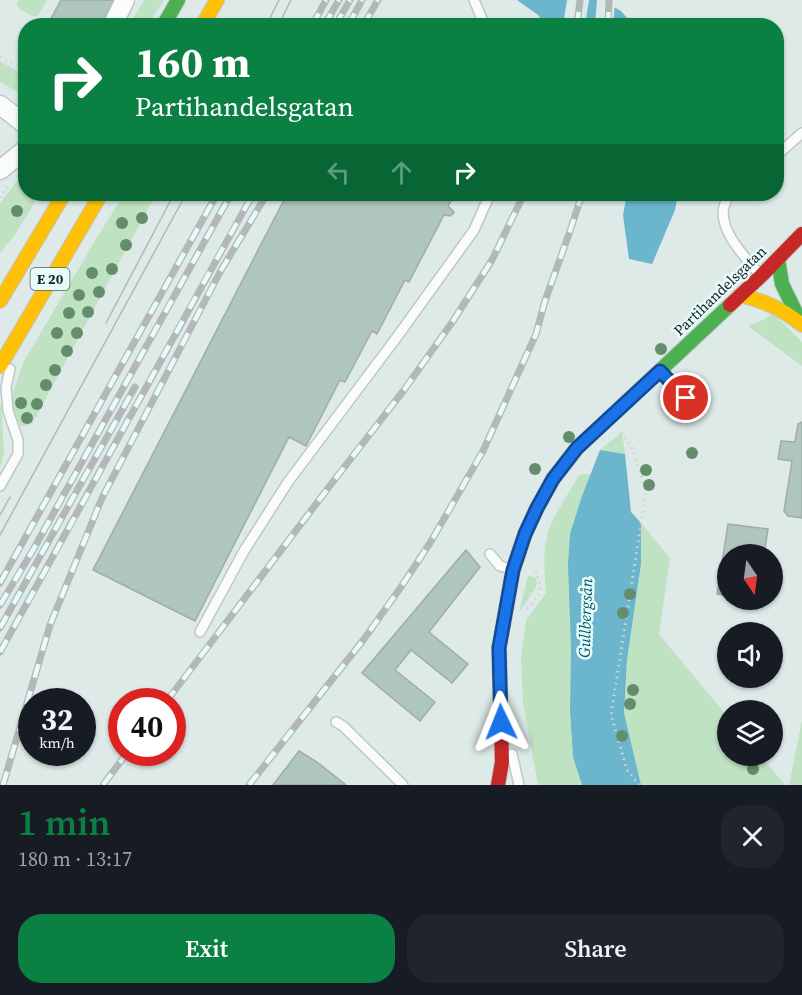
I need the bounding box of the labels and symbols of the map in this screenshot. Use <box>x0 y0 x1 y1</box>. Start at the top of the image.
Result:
street label: Partihandelsgatan <box>669 241 771 340</box>
road number: E 20 <box>31 268 70 290</box>
pin <box>660 372 711 423</box>
north arrow <box>717 544 783 610</box>
water label: Gullbergsån <box>573 578 597 658</box>
speed limit sign: 40 <box>108 688 186 766</box>
position arrow <box>469 690 533 754</box>

